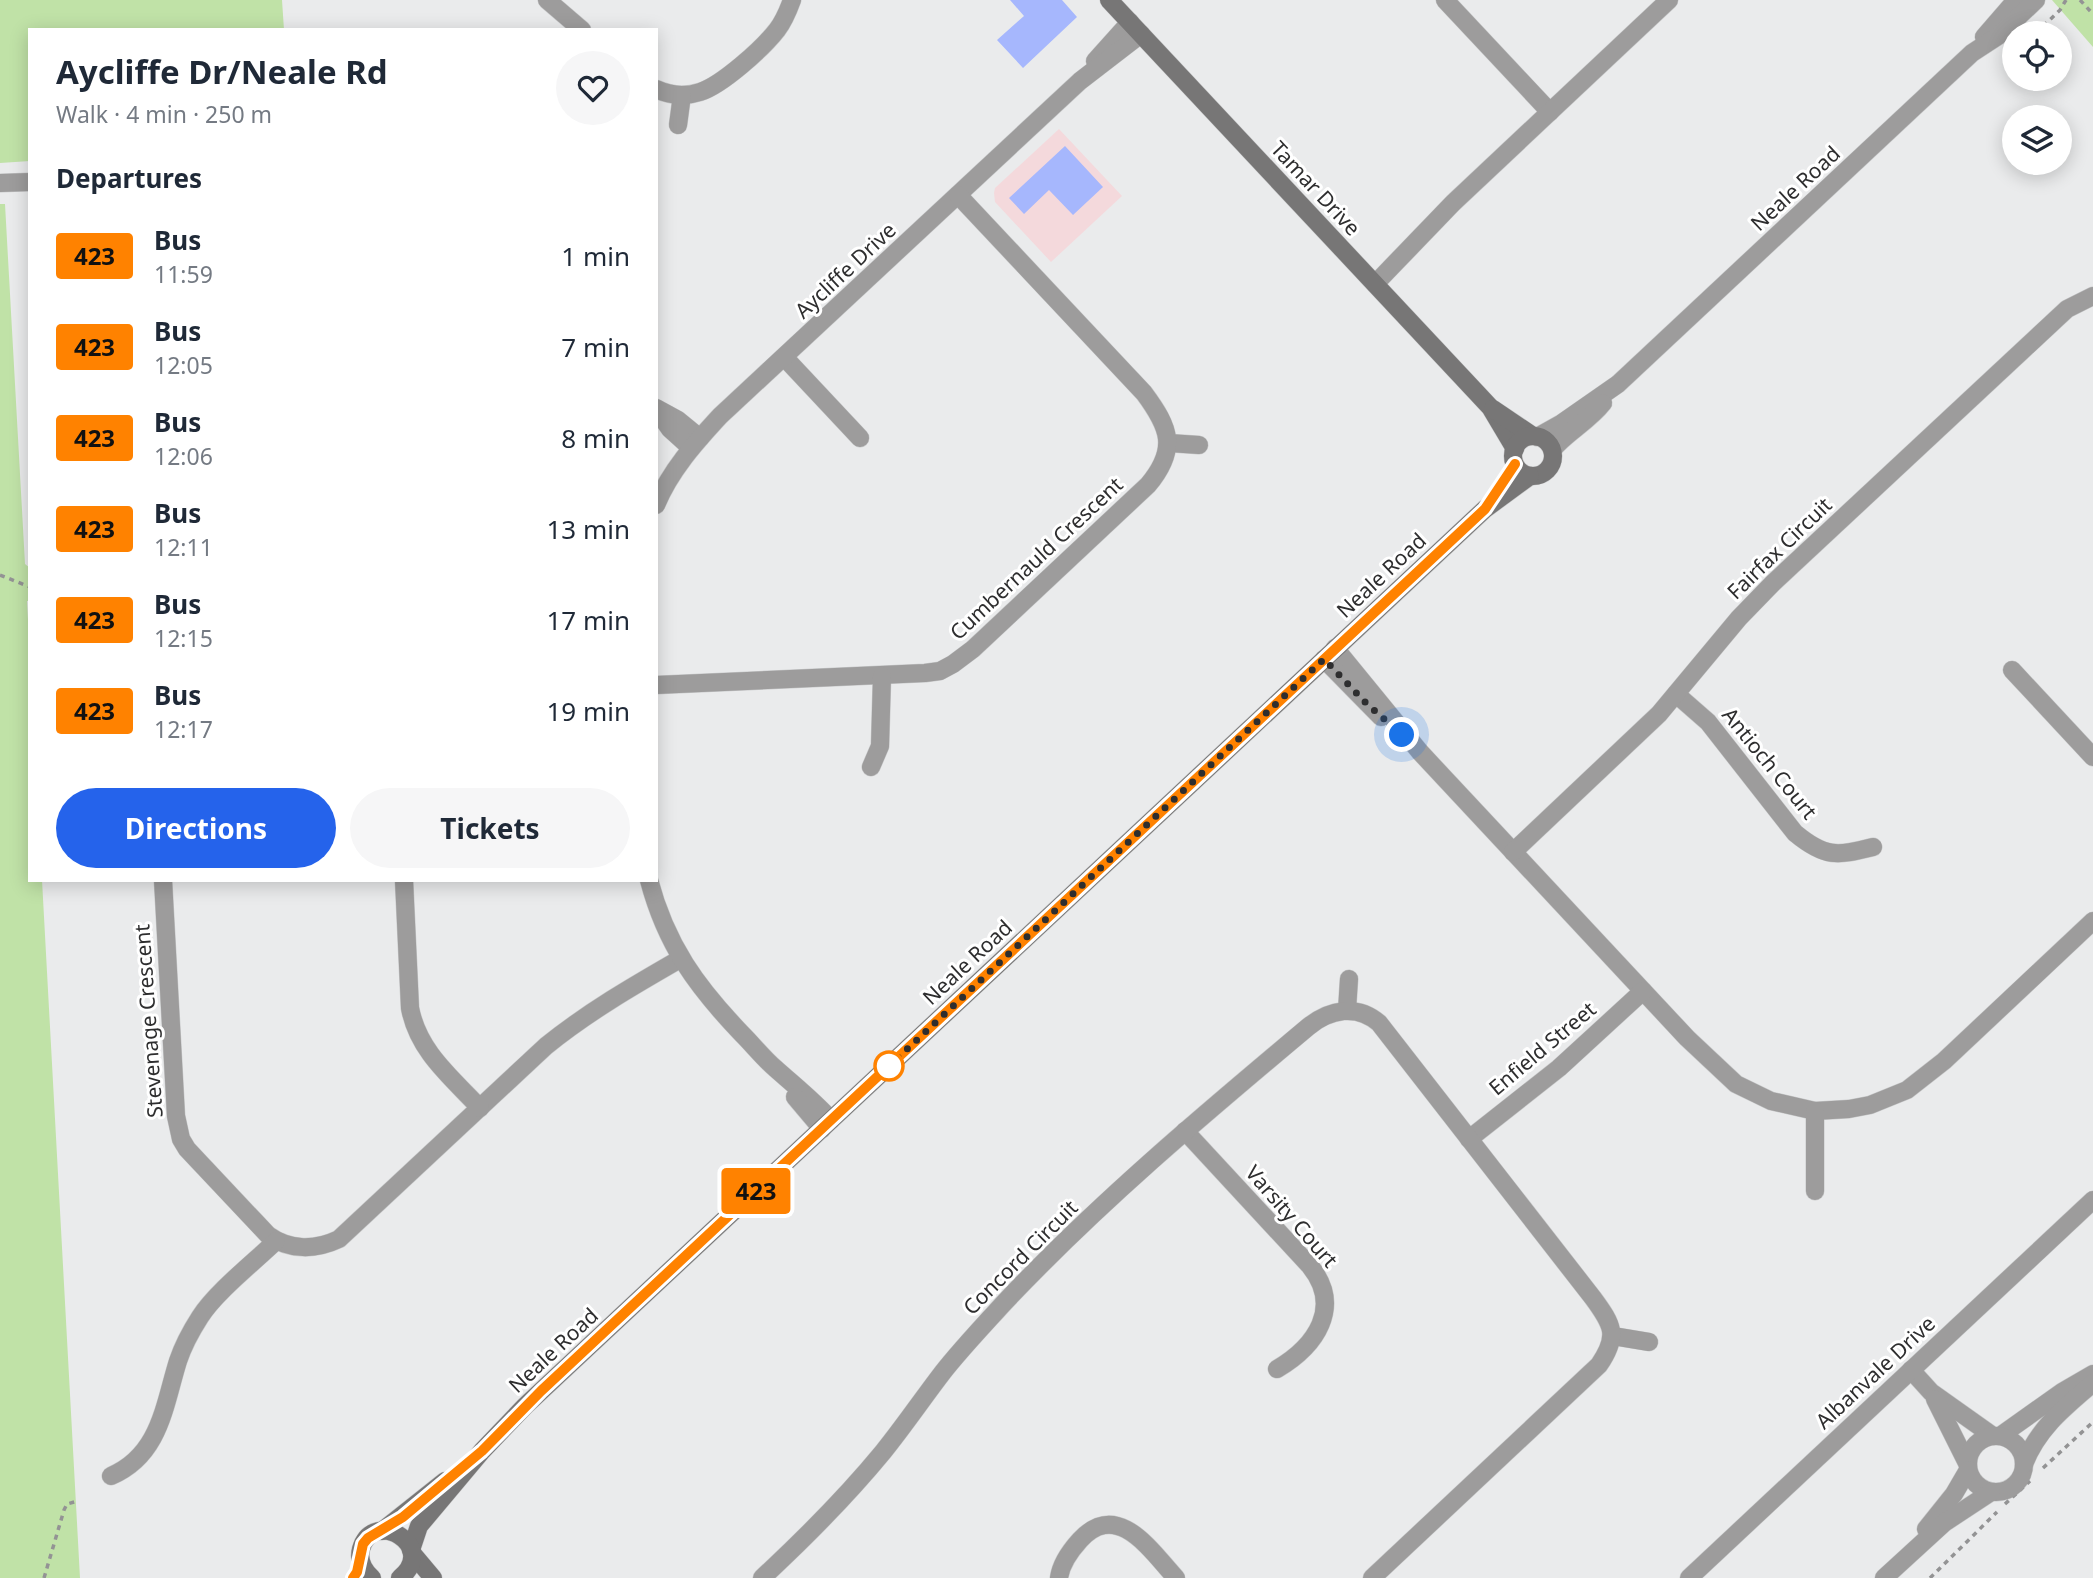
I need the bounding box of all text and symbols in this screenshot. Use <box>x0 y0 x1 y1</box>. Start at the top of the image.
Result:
map controls <box>2002 21 2072 175</box>
button: locate <box>2002 21 2072 91</box>
text: Aycliffe Dr/Neale Rd <box>56 49 388 94</box>
button: heart <box>556 51 630 125</box>
text: Walk · 4 min · 250 m <box>56 98 272 130</box>
button: layers <box>2002 105 2072 175</box>
street label: Tamar Drive <box>1265 135 1367 241</box>
street label: Neale Road <box>1744 139 1846 237</box>
text: Departures <box>56 160 202 196</box>
street label: Aycliffe Drive <box>788 216 902 324</box>
text: Bus <box>154 222 201 258</box>
text: 1 min <box>561 238 630 274</box>
text: 423 <box>74 239 115 272</box>
text: 11:59 <box>154 258 213 290</box>
text: Bus <box>154 313 201 349</box>
text: 7 min <box>561 329 630 365</box>
text: 423 <box>74 330 115 363</box>
text: 12:05 <box>154 349 213 381</box>
text: Bus <box>154 404 201 440</box>
text: 8 min <box>561 420 630 456</box>
text: 423 <box>74 421 115 454</box>
text: 12:06 <box>154 440 213 472</box>
street label: Cumbernauld Crescent <box>944 470 1129 646</box>
street label: Fairfax Circuit <box>1721 491 1838 605</box>
text: Bus <box>154 495 201 531</box>
text: 13 min <box>546 511 630 547</box>
text: 423 <box>74 512 115 545</box>
street label: Neale Road <box>1330 526 1432 624</box>
text: 12:11 <box>154 531 213 563</box>
text: Bus <box>154 586 201 622</box>
text: 17 min <box>546 602 630 638</box>
text: 423 <box>74 603 115 636</box>
text: 12:15 <box>154 622 213 654</box>
text: Bus <box>154 677 201 713</box>
text: 19 min <box>546 693 630 729</box>
text: 423 <box>74 694 115 727</box>
street label: Antioch Court <box>1716 701 1824 825</box>
text: 12:17 <box>154 713 213 745</box>
your location <box>1384 717 1419 752</box>
button: Directions <box>56 788 336 868</box>
button: Tickets <box>350 788 630 868</box>
street label: Neale Road <box>916 913 1018 1011</box>
street label: Stevenage Crescent <box>127 923 169 1119</box>
street label: Enfield Street <box>1483 995 1602 1101</box>
unlabelled marker <box>874 1051 904 1081</box>
street label: Varsity Court <box>1240 1159 1345 1273</box>
line badge: 423 <box>716 1168 796 1214</box>
text: 423 <box>735 1174 777 1207</box>
street label: Concord Circuit <box>957 1193 1084 1320</box>
street label: Neale Road <box>502 1301 604 1399</box>
street label: Albanvale Drive <box>1809 1309 1941 1435</box>

